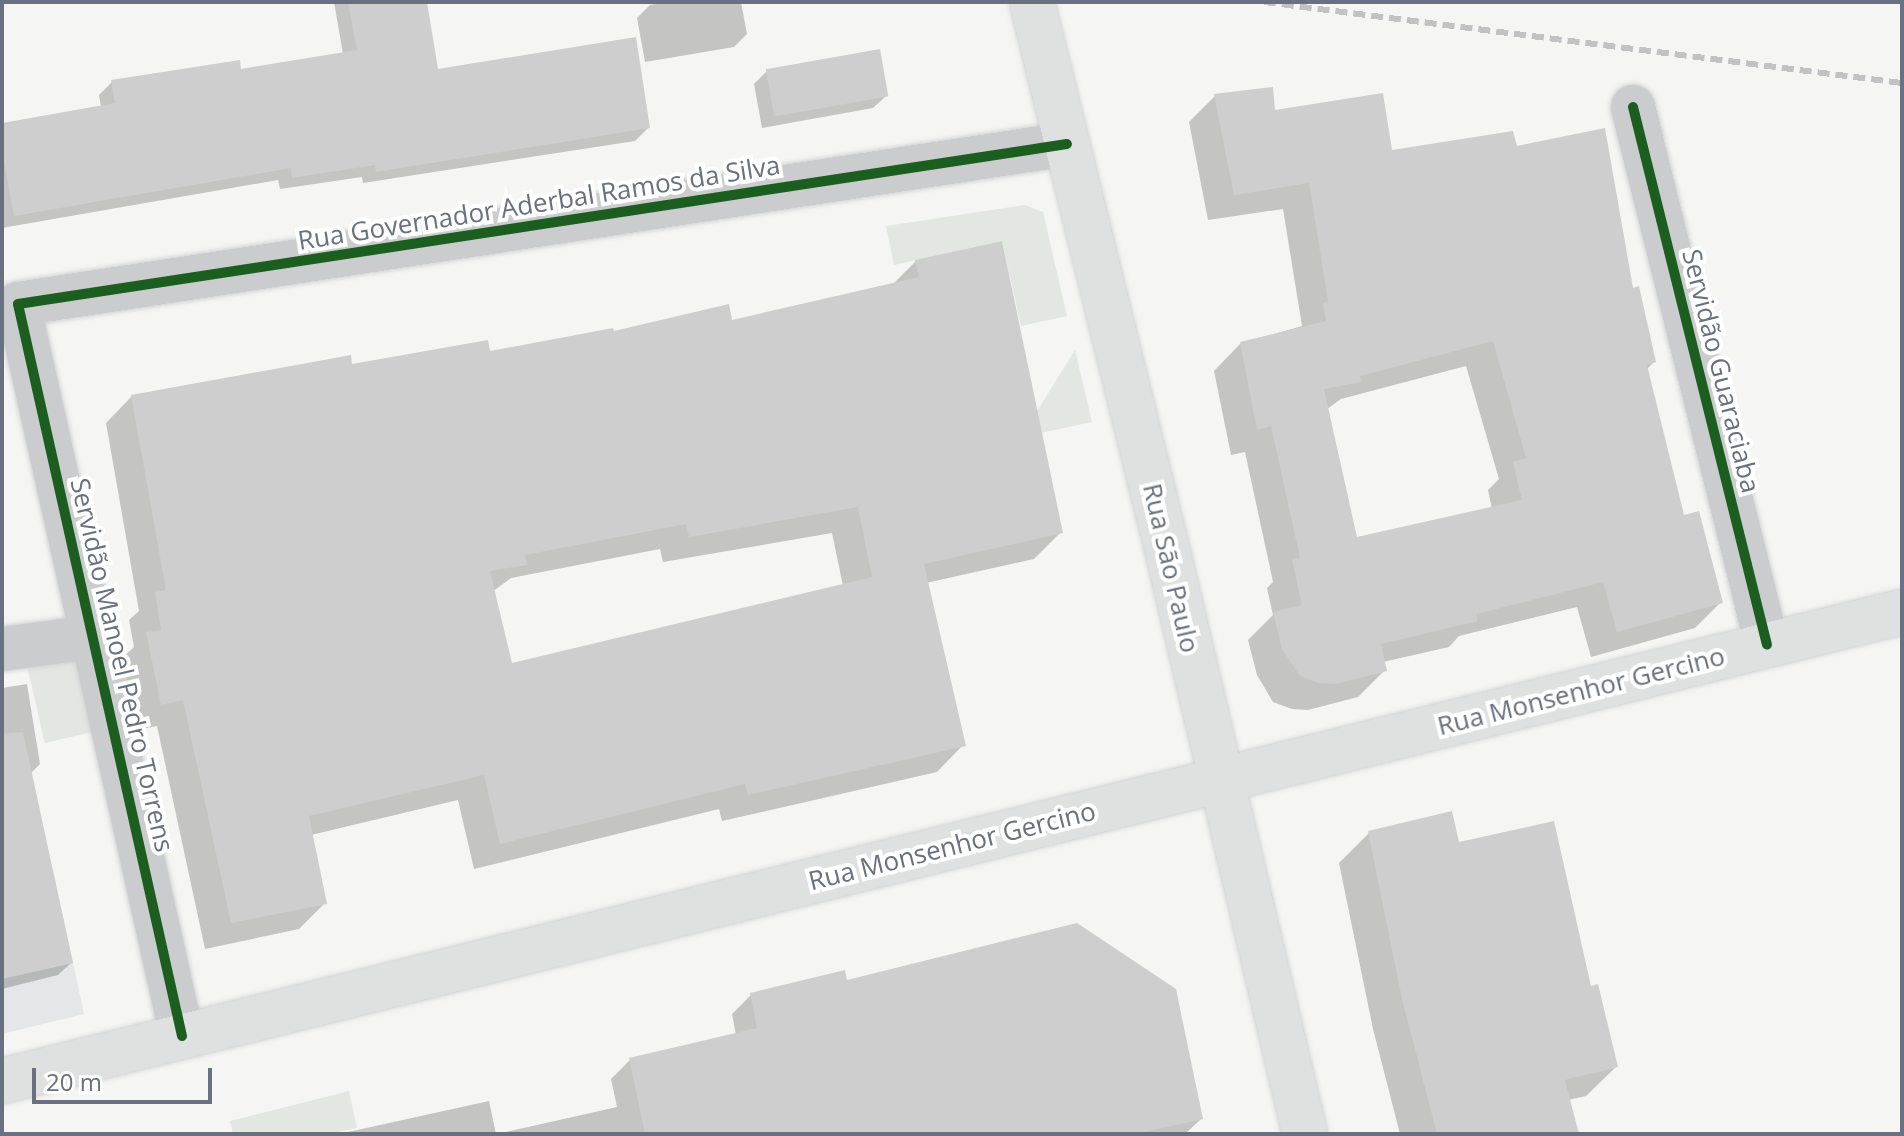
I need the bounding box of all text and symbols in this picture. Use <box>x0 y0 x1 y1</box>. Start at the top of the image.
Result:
street label: Rua Governador Aderbal Ramos da Silva <box>296 149 782 257</box>
street label: Servidão Guaraciaba <box>1676 246 1766 496</box>
street label: Servidão Manoel Pedro Torrens <box>64 475 180 855</box>
street label: Rua São Paulo <box>1136 480 1206 656</box>
street label: Rua Monsenhor Gercino <box>1434 640 1728 742</box>
street label: Rua Monsenhor Gercino <box>805 795 1099 897</box>
scale bar <box>36 1052 216 1102</box>
text: 20 m <box>46 1065 102 1098</box>

